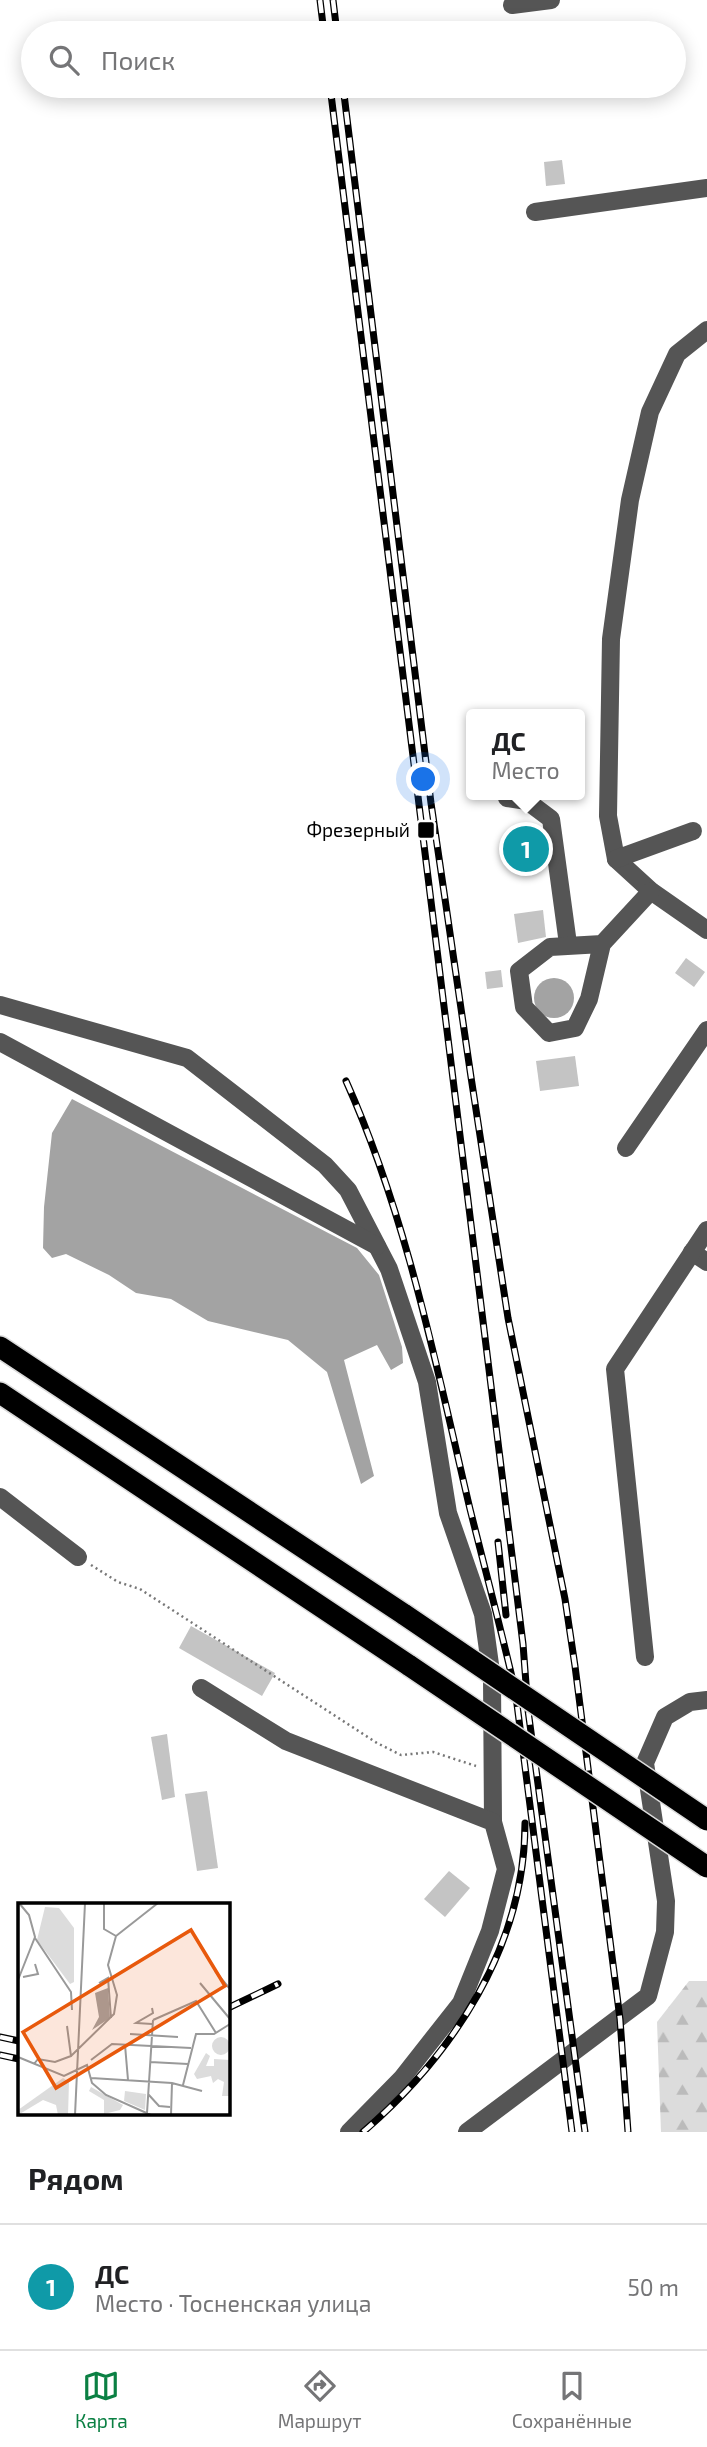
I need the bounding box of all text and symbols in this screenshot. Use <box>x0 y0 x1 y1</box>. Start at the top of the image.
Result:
search box <box>21 21 686 98</box>
icon: search <box>45 41 83 79</box>
text: Поиск <box>101 44 175 75</box>
popup <box>466 709 585 800</box>
text: ДС <box>491 725 526 756</box>
text: Место <box>491 756 560 784</box>
your location <box>406 762 440 796</box>
place label: Фрезерный <box>306 818 410 841</box>
marker: Фрезерный <box>416 820 436 840</box>
pin: 1 <box>503 823 549 875</box>
inset map <box>18 1903 229 2114</box>
text: Рядом <box>28 2160 124 2196</box>
text: ДС <box>95 2258 129 2289</box>
text: 1 <box>46 2273 56 2301</box>
text: 50 m <box>628 2273 679 2301</box>
text: Место · Тосненская улица <box>95 2289 371 2317</box>
tab: Карта <box>75 2367 128 2432</box>
tab: Маршрут <box>278 2367 362 2432</box>
tab: Сохранённые <box>512 2367 632 2432</box>

